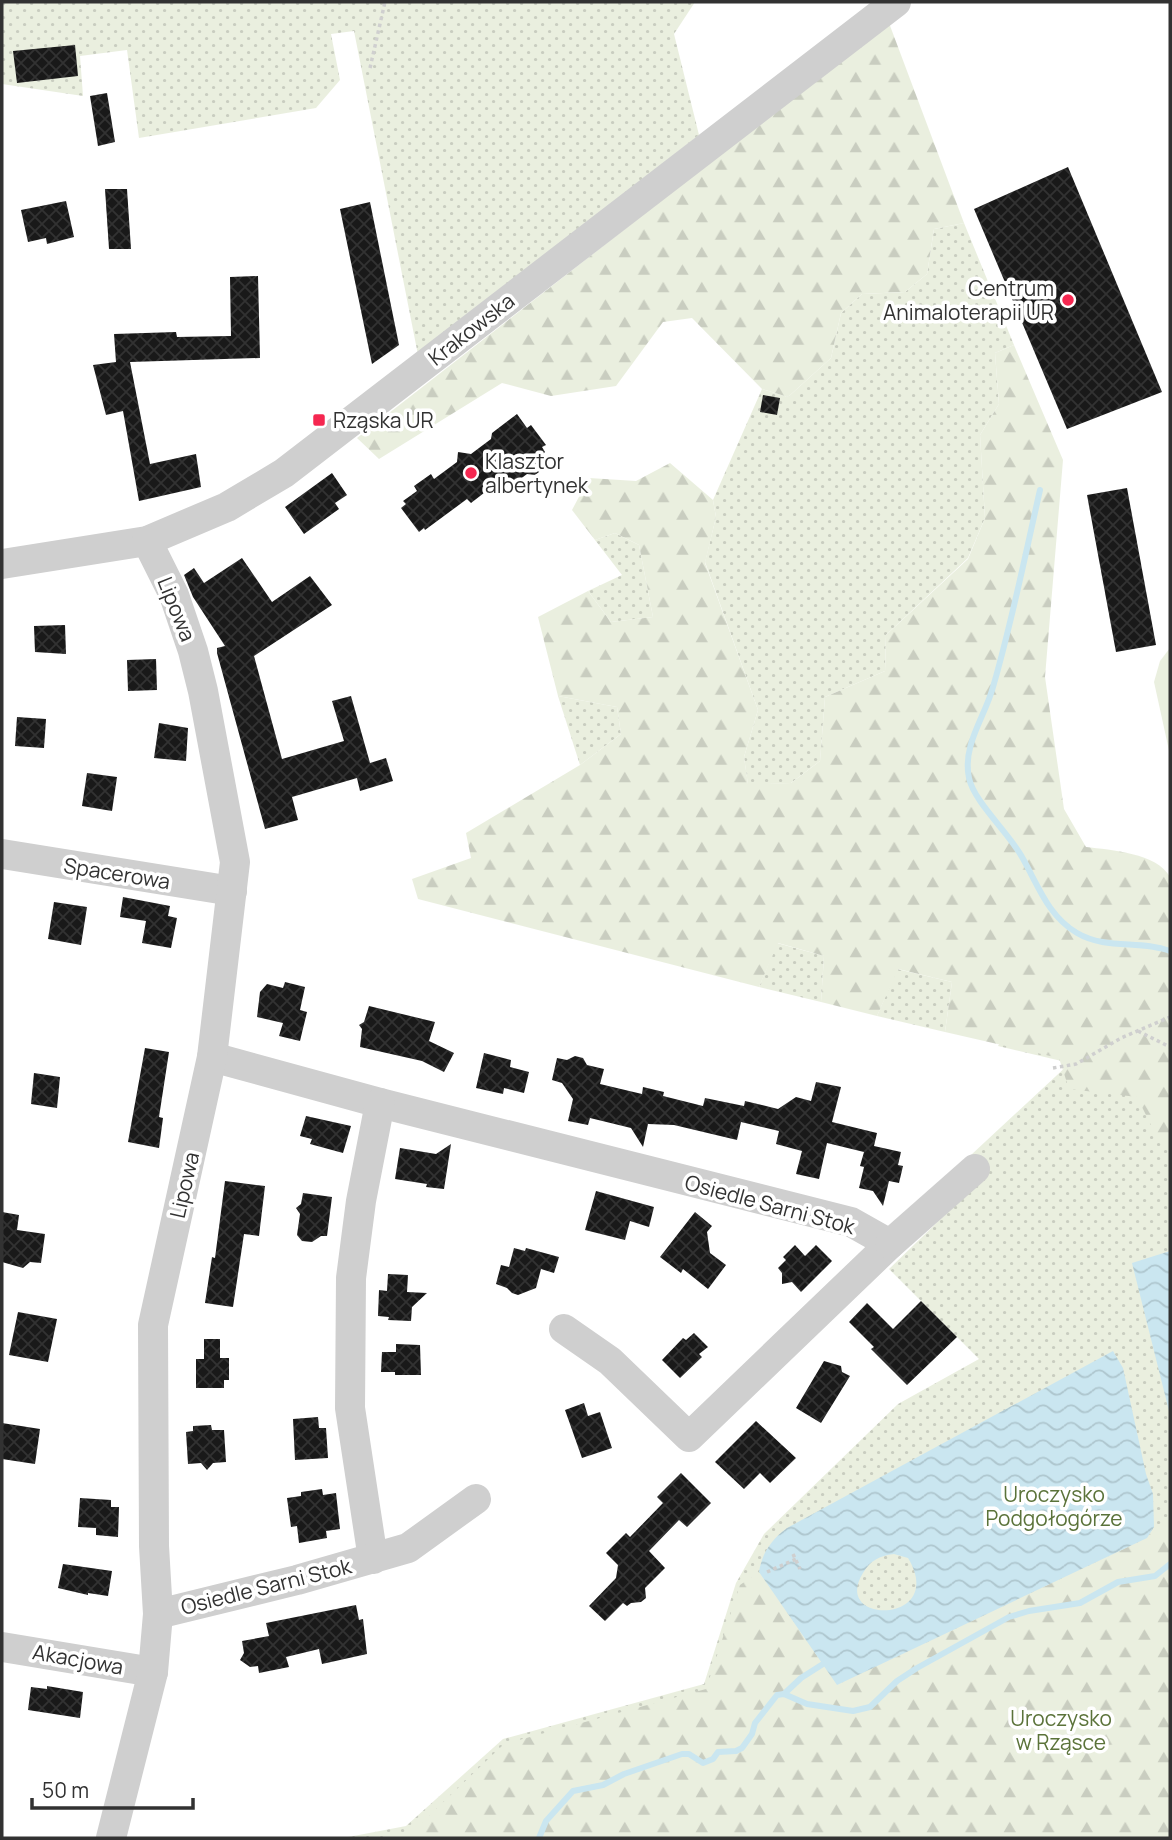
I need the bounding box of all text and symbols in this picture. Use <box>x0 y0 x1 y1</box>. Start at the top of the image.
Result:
place label: Centrum Animaloterapii UR <box>883 274 1054 326</box>
street label: Krakowska <box>422 286 520 372</box>
marker: Centrum Animaloterapii UR <box>1060 292 1076 308</box>
place label: Rząska UR <box>333 406 434 434</box>
marker: Rząska UR <box>311 412 327 428</box>
place label: Klasztor albertynek <box>485 447 589 499</box>
marker: Klasztor albertynek <box>463 465 479 481</box>
street label: Lipowa <box>151 573 203 645</box>
street label: Spacerowa <box>62 851 172 895</box>
street label: Lipowa <box>163 1149 205 1221</box>
street label: Osiedle Sarni Stok <box>682 1168 859 1240</box>
park label: Uroczysko Podgołogórze <box>985 1480 1123 1532</box>
street label: Osiedle Sarni Stok <box>178 1551 355 1621</box>
street label: Akacjowa <box>31 1637 125 1681</box>
park label: Uroczysko w Rząsce <box>1010 1704 1112 1756</box>
scale bar <box>32 1766 192 1810</box>
text: 50 m <box>42 1776 89 1804</box>

